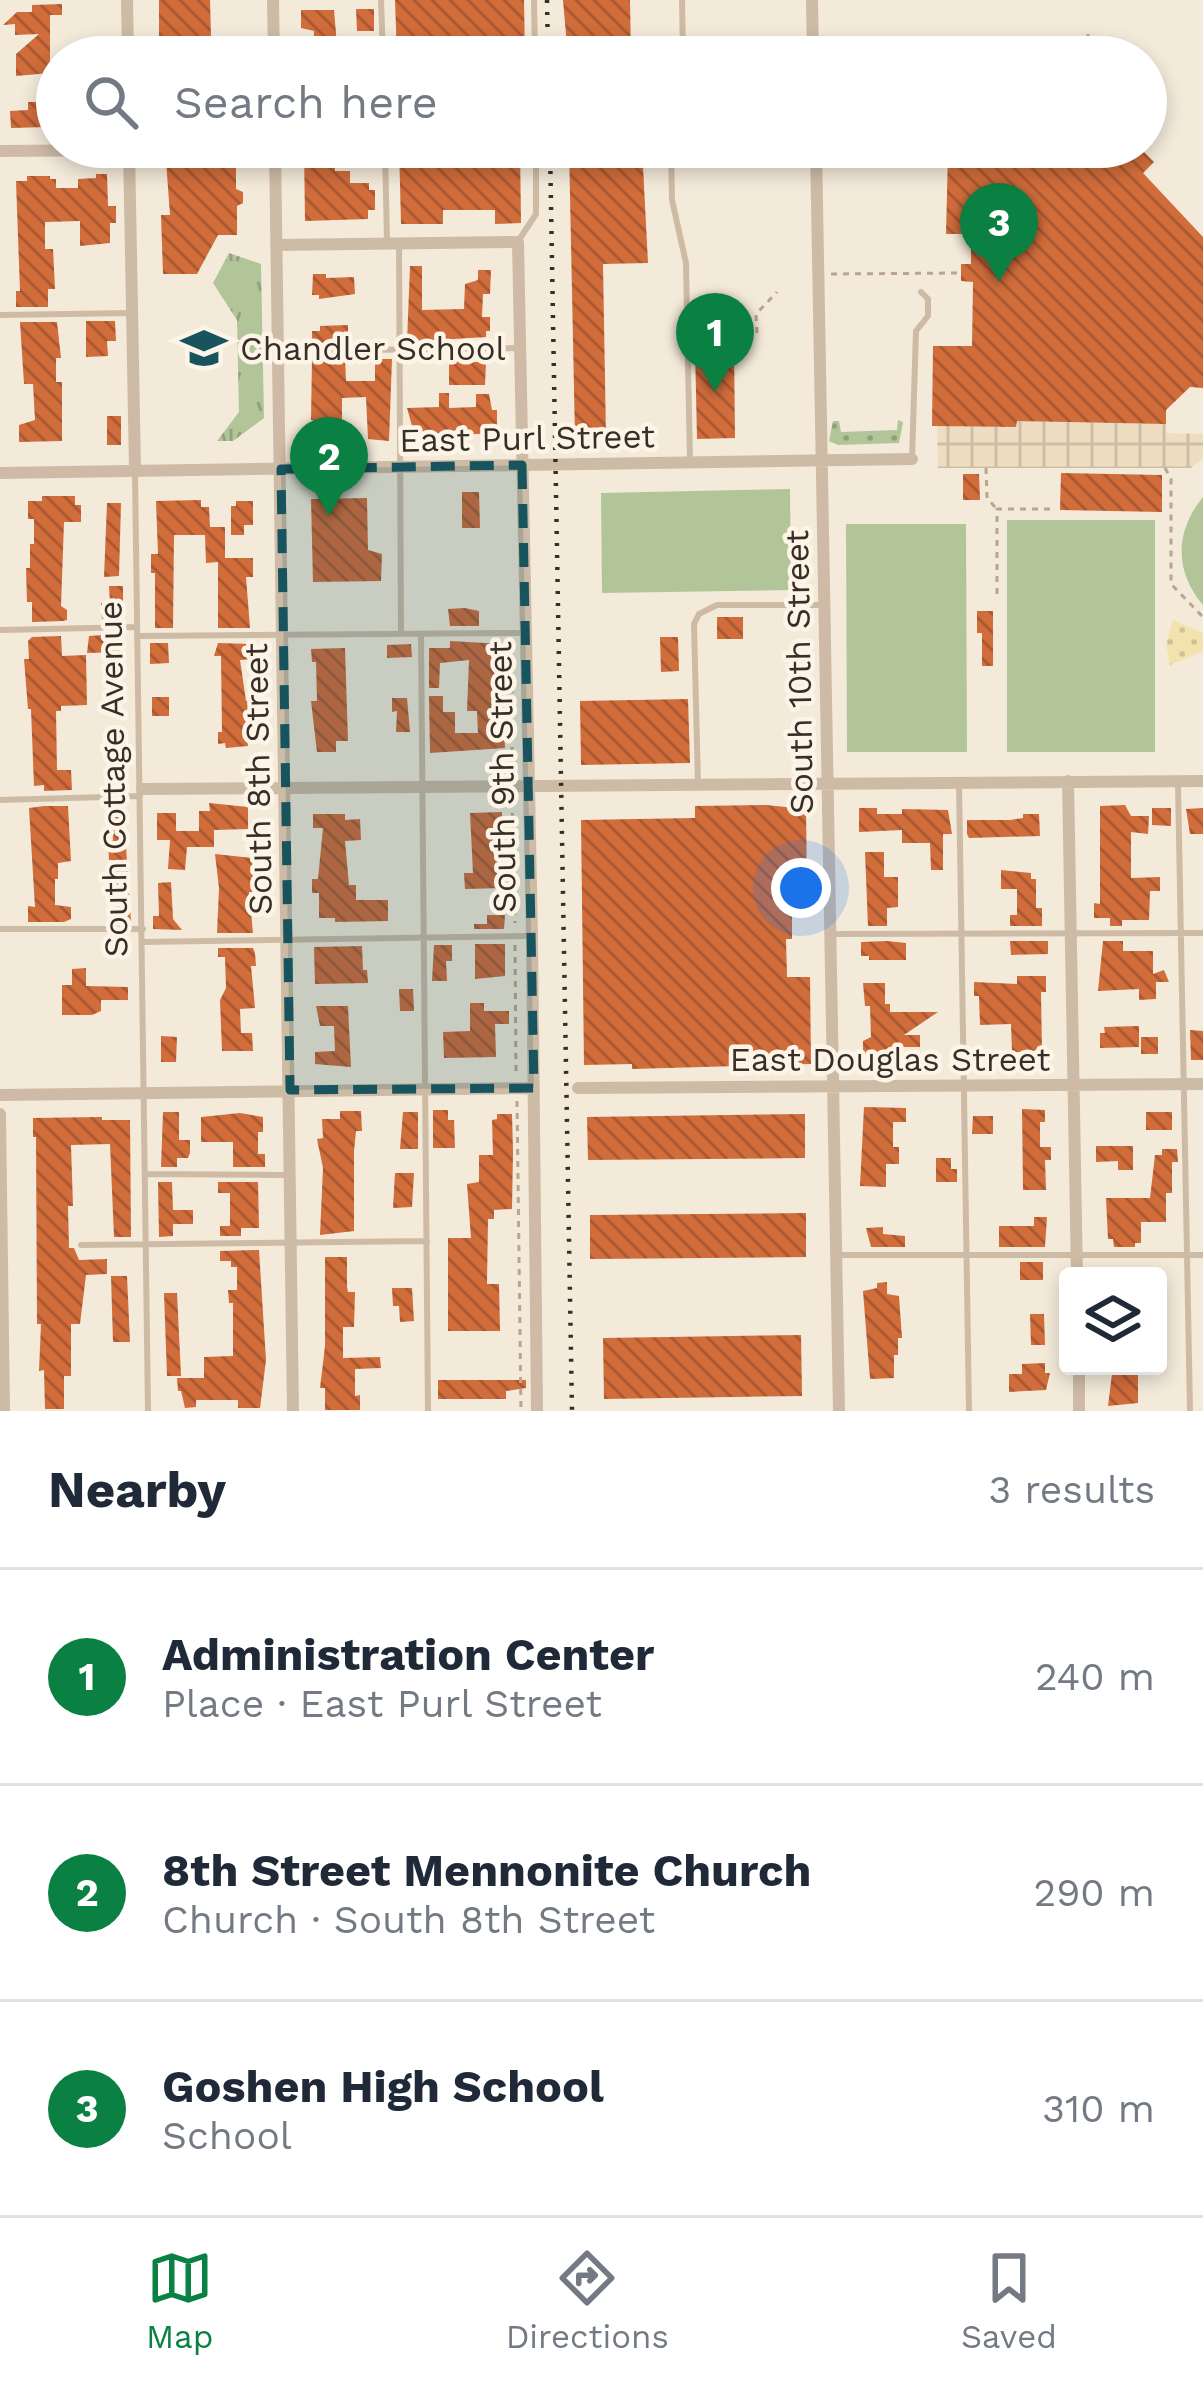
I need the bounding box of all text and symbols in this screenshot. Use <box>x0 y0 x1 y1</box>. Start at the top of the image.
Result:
search box <box>36 36 1167 168</box>
icon: search <box>78 69 144 135</box>
text: Search here <box>174 76 438 129</box>
pin: 3 <box>960 183 1038 282</box>
pin: 1 <box>676 293 754 392</box>
school or university icon: Chandler School <box>179 323 229 373</box>
place label: Chandler School <box>240 329 506 368</box>
street label: East Purl Street <box>399 416 655 460</box>
pin: 2 <box>290 417 368 516</box>
street label: South 10th Street <box>777 529 821 815</box>
street label: South Cottage Avenue <box>90 600 136 958</box>
street label: South 9th Street <box>480 641 524 913</box>
street label: South 8th Street <box>236 643 280 915</box>
your location <box>771 858 831 918</box>
street label: East Douglas Street <box>730 1040 1050 1079</box>
map controls <box>1059 1267 1167 1375</box>
button: layers <box>1059 1267 1167 1375</box>
text: Nearby <box>48 1460 226 1519</box>
text: 3 results <box>989 1467 1155 1512</box>
text: Administration Center <box>162 1628 654 1681</box>
text: 1 <box>79 1654 95 1699</box>
text: 240 m <box>1035 1654 1155 1699</box>
text: Place · East Purl Street <box>162 1681 602 1726</box>
text: 8th Street Mennonite Church <box>162 1844 811 1897</box>
text: 2 <box>75 1870 99 1915</box>
text: 290 m <box>1033 1870 1155 1915</box>
text: Church · South 8th Street <box>162 1897 655 1942</box>
text: Goshen High School <box>162 2060 604 2113</box>
text: 3 <box>75 2086 99 2131</box>
text: 310 m <box>1042 2086 1155 2131</box>
text: School <box>162 2113 292 2158</box>
tab: Map <box>146 2245 213 2356</box>
tab: Directions <box>506 2245 669 2356</box>
tab: Saved <box>961 2245 1057 2356</box>

